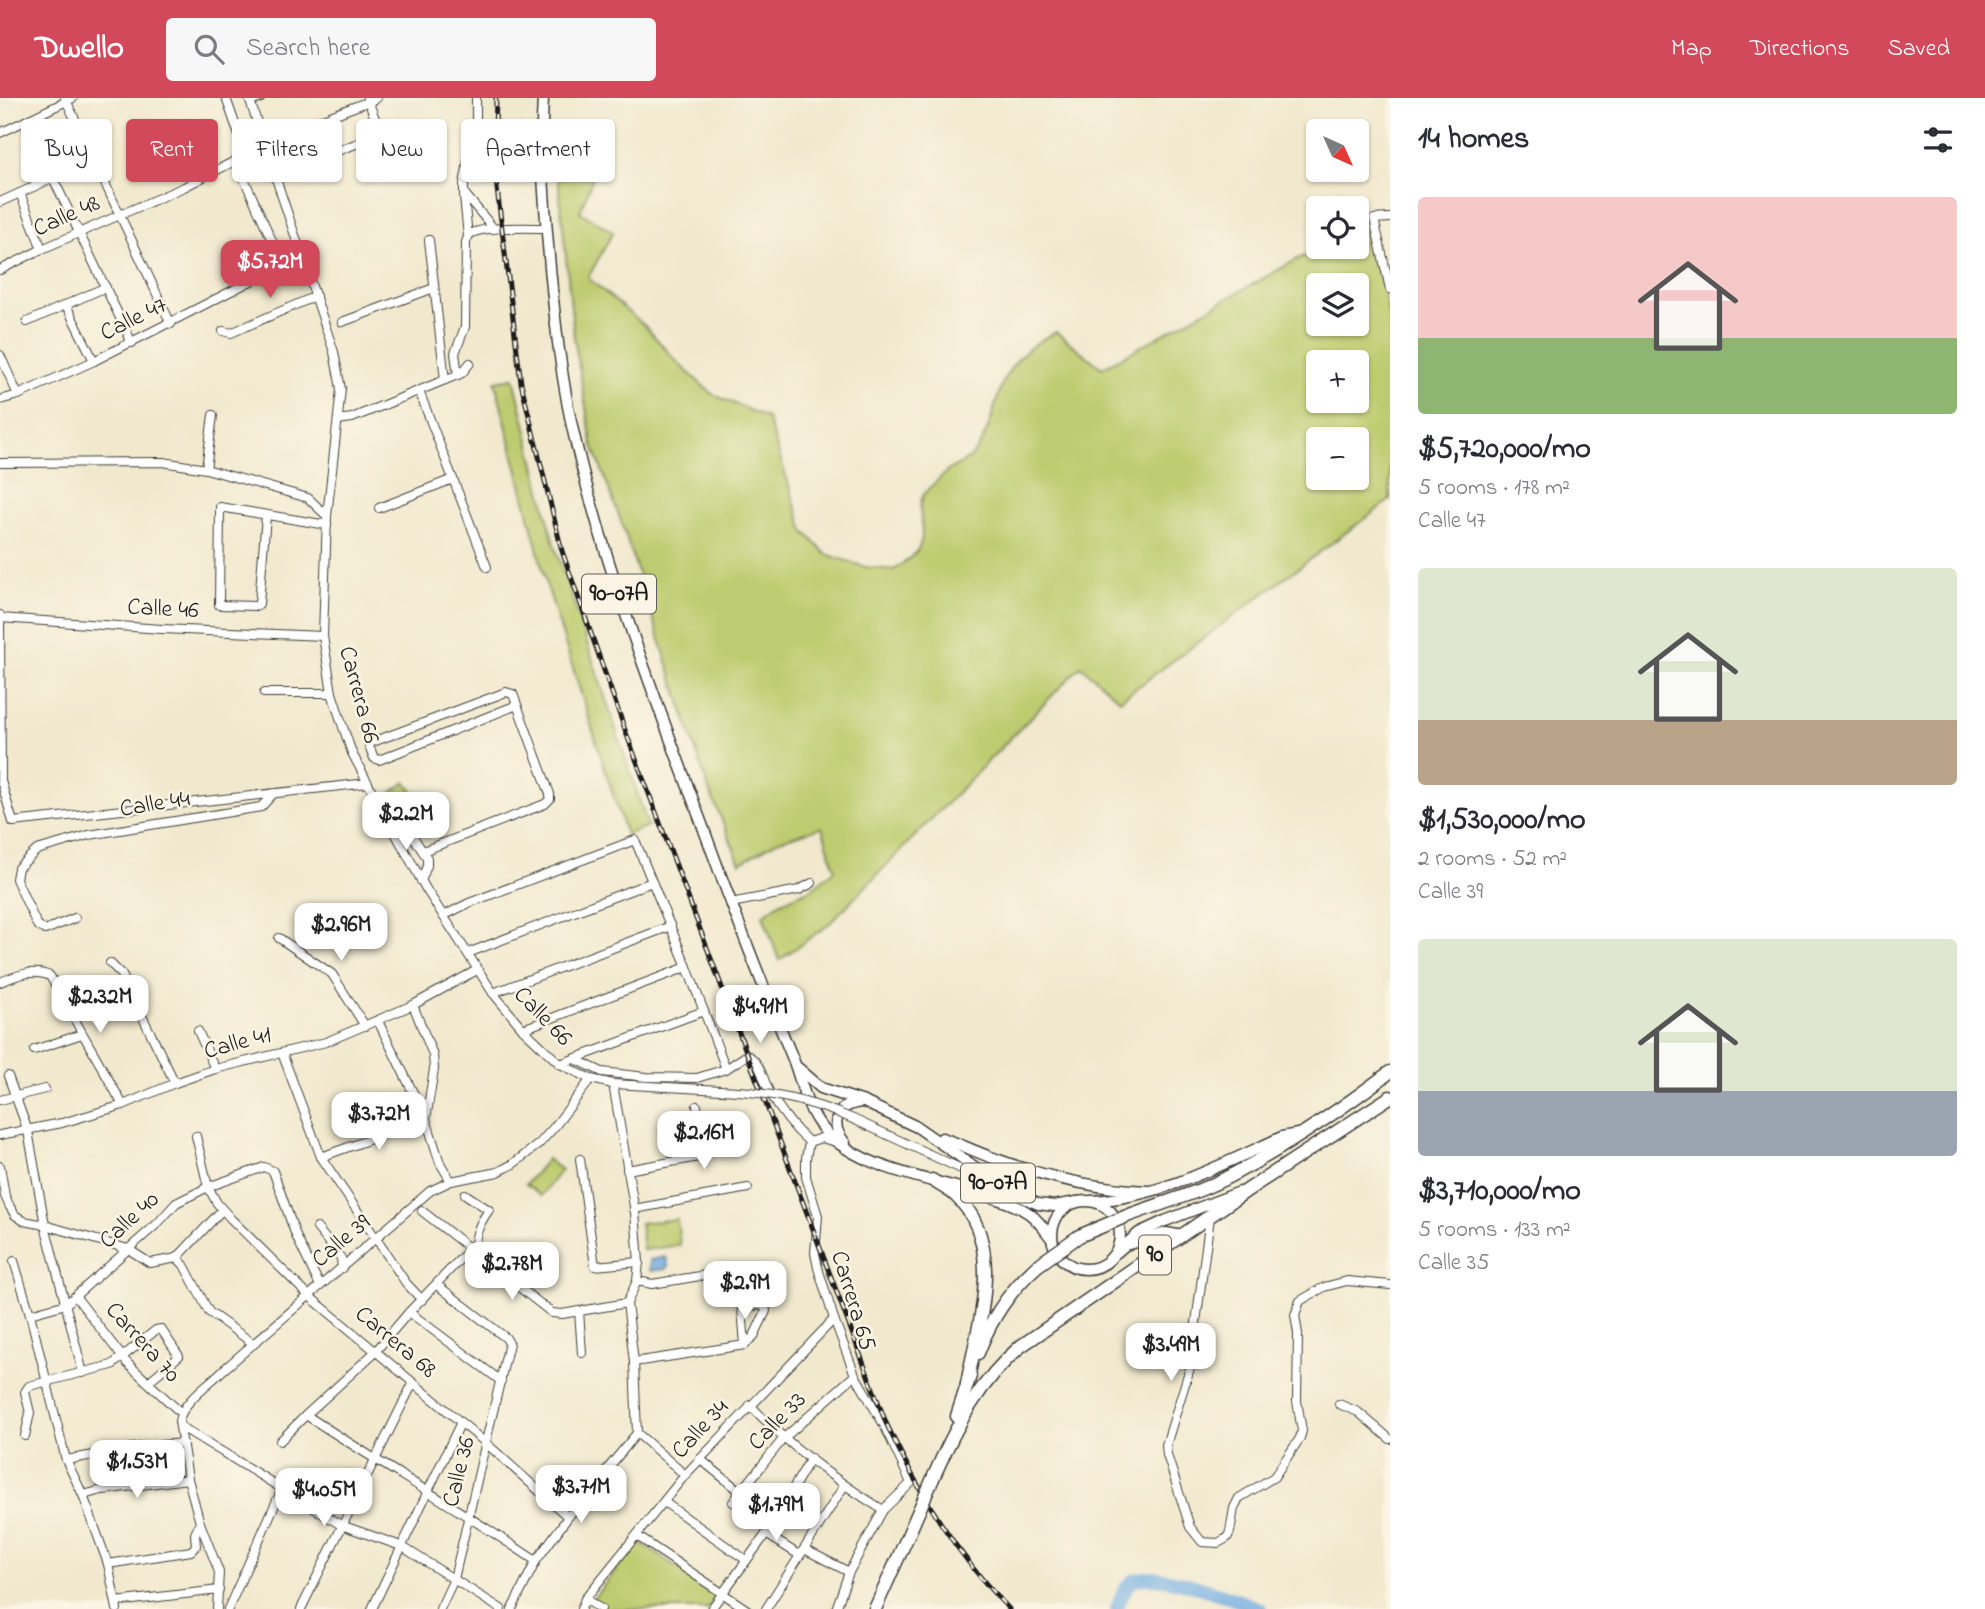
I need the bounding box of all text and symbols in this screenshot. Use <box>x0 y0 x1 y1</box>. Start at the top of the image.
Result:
search box <box>166 18 656 81</box>
text: Dwello <box>35 25 124 73</box>
icon: search <box>190 30 228 68</box>
text: Search here <box>246 30 370 68</box>
text: Map <box>1671 32 1712 67</box>
text: Directions <box>1750 32 1849 67</box>
text: Saved <box>1887 32 1950 67</box>
text: 14 homes <box>1418 118 1529 162</box>
chip: Buy <box>21 119 112 182</box>
chip: Rent <box>126 119 218 182</box>
chip: Filters <box>232 119 342 182</box>
chip: New <box>356 119 447 182</box>
chip: Apartment <box>461 119 615 182</box>
north arrow <box>1306 119 1368 182</box>
map controls <box>1306 119 1369 490</box>
icon: filters <box>1919 121 1957 159</box>
street label: Calle 48 <box>28 187 106 247</box>
button: locate <box>1306 196 1369 259</box>
pin: $5.72M <box>213 240 327 300</box>
icon: home <box>1625 243 1751 369</box>
text: $5.72M <box>237 246 303 279</box>
button: layers <box>1306 273 1369 336</box>
street label: Calle 47 <box>95 289 174 351</box>
button: + <box>1306 350 1369 413</box>
button: − <box>1306 427 1369 490</box>
text: $5,720,000/mo <box>1418 428 1591 472</box>
text: 5 rooms · 178 m² <box>1418 472 1570 505</box>
text: Calle 47 <box>1418 505 1486 538</box>
road number: 90-07A <box>582 574 656 614</box>
street label: Calle 46 <box>126 591 200 629</box>
icon: home <box>1625 614 1751 740</box>
street label: Carrera 66 <box>328 643 388 748</box>
street label: Calle 44 <box>117 782 193 828</box>
pin: $2.2M <box>357 792 455 852</box>
text: $2.2M <box>378 798 434 831</box>
text: $1,530,000/mo <box>1418 799 1586 843</box>
text: 2 rooms · 52 m² <box>1418 843 1567 876</box>
text: Calle 39 <box>1418 876 1483 909</box>
pin: $2.96M <box>284 904 398 963</box>
text: $2.96M <box>310 909 372 942</box>
pin: $2.32M <box>43 976 157 1035</box>
street label: Calle 66 <box>504 979 580 1055</box>
text: $2.32M <box>68 981 132 1014</box>
icon: home <box>1625 985 1751 1111</box>
pin: $4.91M <box>703 986 817 1045</box>
text: $4.91M <box>732 991 788 1024</box>
street label: Calle 41 <box>200 1018 276 1070</box>
pin: $3.72M <box>322 1093 436 1152</box>
text: $3.72M <box>348 1098 410 1131</box>
pin: $2.16M <box>647 1112 761 1171</box>
text: $2.16M <box>673 1117 735 1150</box>
road number: 90-07A <box>961 1164 1035 1202</box>
text: $3,710,000/mo <box>1418 1170 1581 1214</box>
street label: Calle 40 <box>92 1184 168 1258</box>
street label: Calle 39 <box>305 1206 380 1277</box>
text: 5 rooms · 133 m² <box>1418 1214 1571 1247</box>
road number: 90 <box>1139 1236 1171 1274</box>
pin: $2.78M <box>455 1242 569 1302</box>
street label: Carrera 65 <box>820 1247 884 1355</box>
text: Calle 35 <box>1418 1247 1489 1280</box>
text: $2.78M <box>481 1248 543 1281</box>
pin: $2.9M <box>696 1262 794 1321</box>
text: $2.9M <box>720 1267 770 1300</box>
street label: Carrera 70 <box>96 1295 188 1391</box>
street label: Carrera 68 <box>346 1298 444 1388</box>
pin: $3.49M <box>1114 1324 1228 1383</box>
text: $3.49M <box>1142 1329 1200 1362</box>
street label: Calle 33 <box>741 1384 815 1460</box>
street label: Calle 34 <box>664 1392 738 1468</box>
street label: Calle 36 <box>434 1433 486 1511</box>
pin: $1.53M <box>80 1440 194 1500</box>
text: $1.53M <box>106 1446 168 1479</box>
pin: $3.71M <box>524 1466 638 1525</box>
pin: $4.05M <box>267 1468 381 1528</box>
text: $3.71M <box>552 1471 610 1504</box>
text: $4.05M <box>291 1474 357 1507</box>
pin: $1.79M <box>719 1484 833 1543</box>
text: $1.79M <box>748 1489 804 1522</box>

